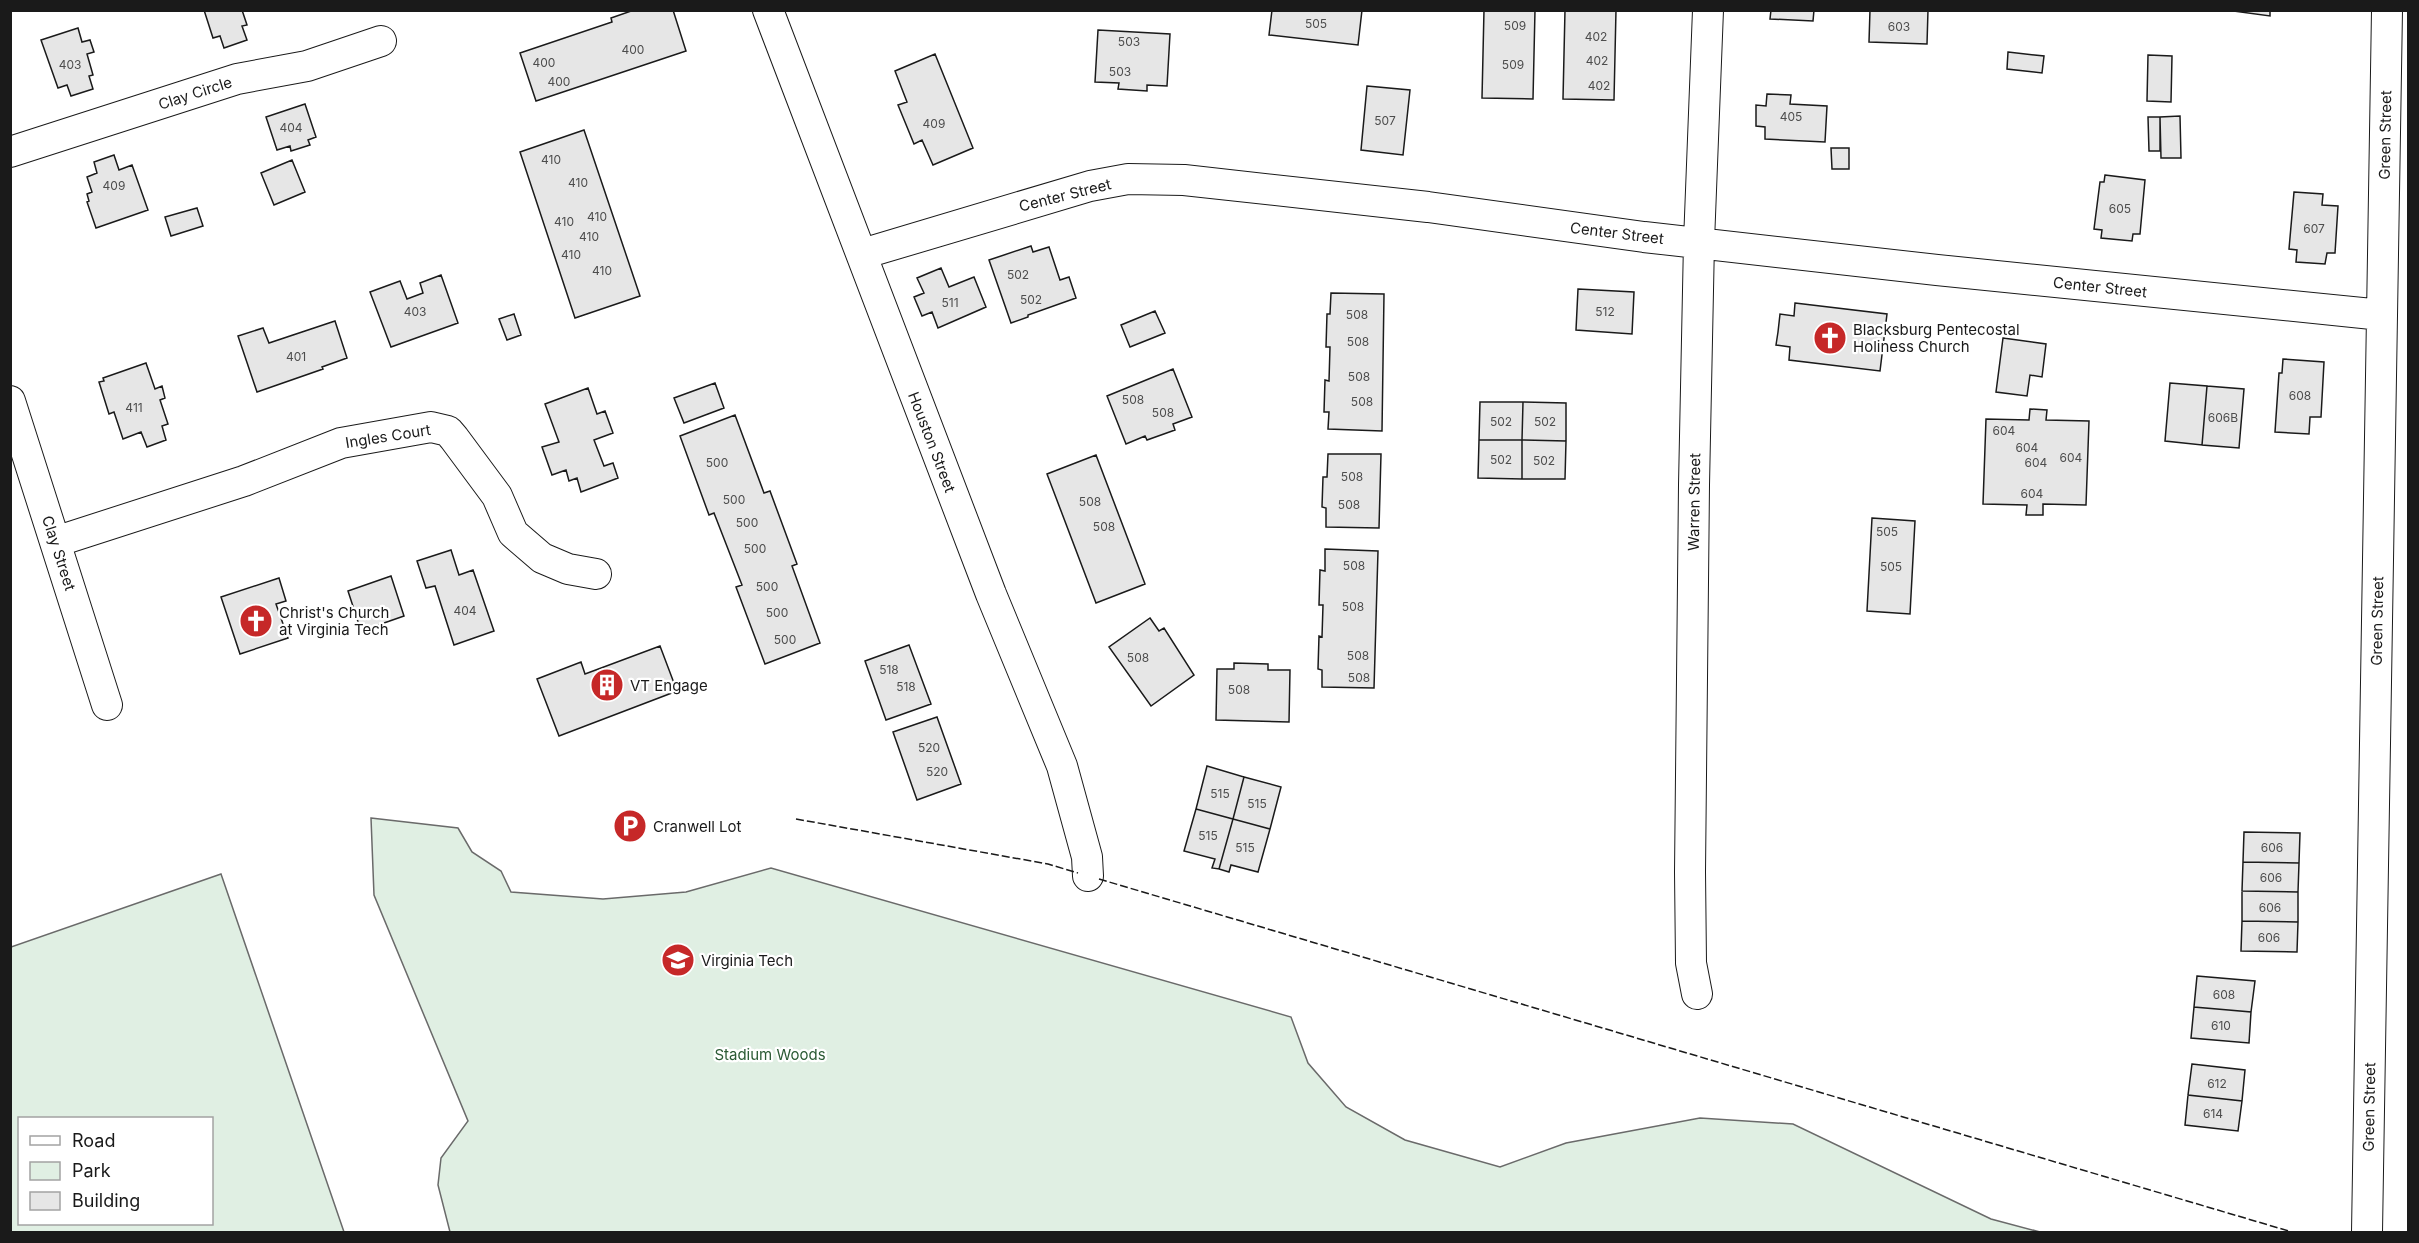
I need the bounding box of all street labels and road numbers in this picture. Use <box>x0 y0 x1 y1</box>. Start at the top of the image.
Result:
street label: Clay Circle <box>156 72 234 114</box>
street label: Green Street <box>2375 90 2395 180</box>
street label: Center Street <box>1017 174 1113 216</box>
street label: Center Street <box>1569 218 1665 248</box>
street label: Center Street <box>2052 273 2148 301</box>
street label: Houston Street <box>904 389 960 495</box>
street label: Ingles Court <box>344 420 432 452</box>
street label: Warren Street <box>1684 453 1704 551</box>
street label: Clay Street <box>38 513 80 593</box>
street label: Green Street <box>2367 576 2387 666</box>
street label: Green Street <box>2359 1062 2379 1152</box>

